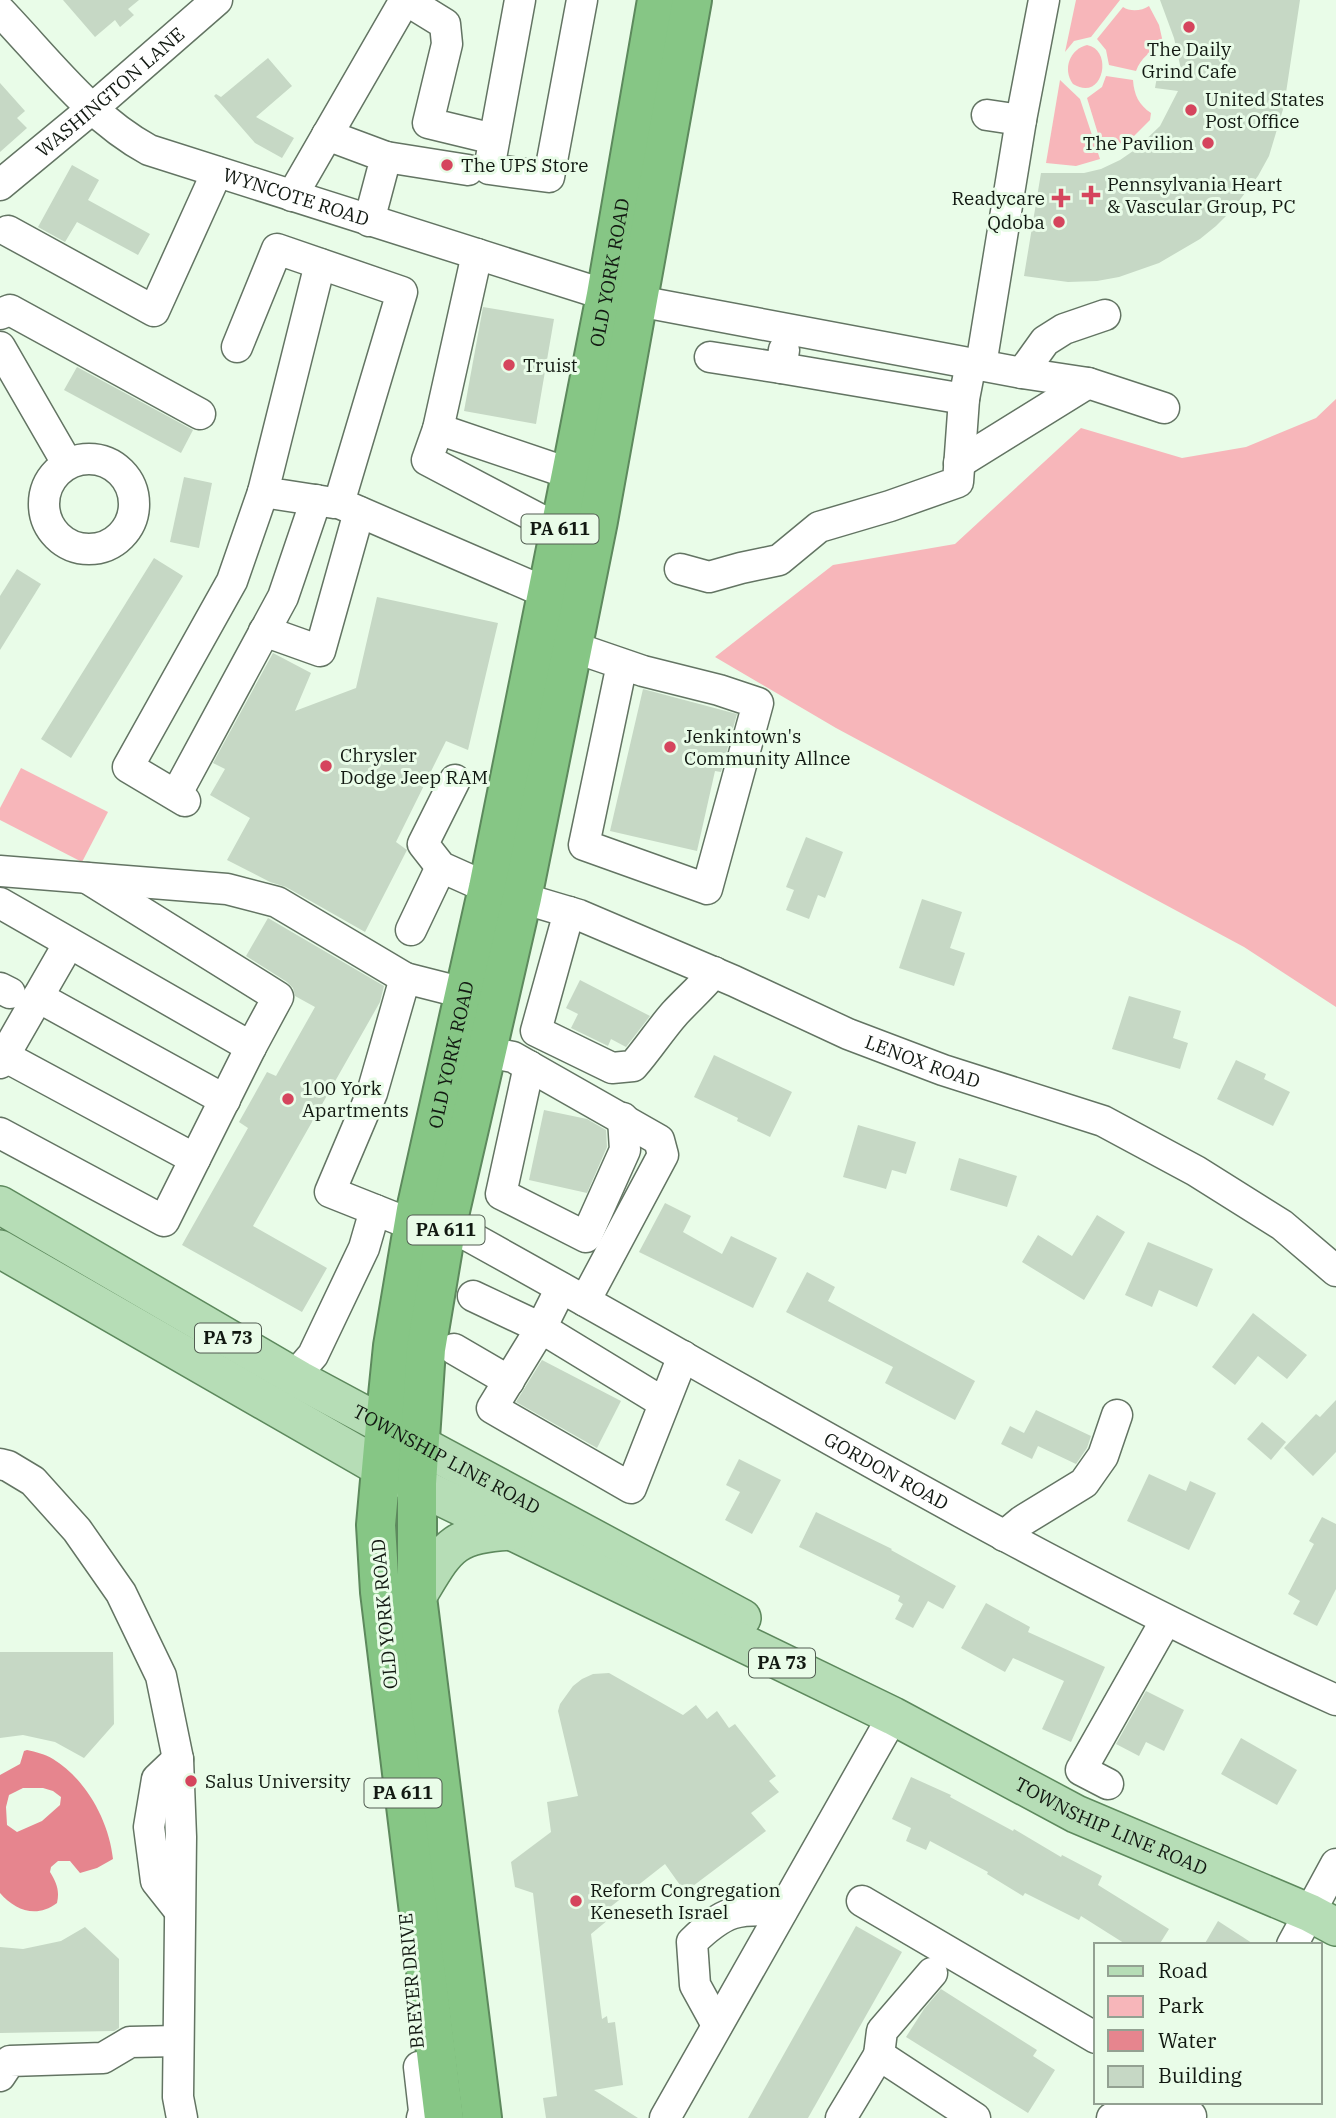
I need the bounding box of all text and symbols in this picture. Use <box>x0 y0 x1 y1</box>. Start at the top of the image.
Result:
marker: The Daily Grind Cafe <box>1181 19 1197 35</box>
street label: WASHINGTON LANE <box>31 22 189 162</box>
place label: The Daily Grind Cafe <box>1141 37 1237 83</box>
place label: United States Post Office <box>1205 87 1324 133</box>
marker: United States Post Office <box>1183 102 1199 118</box>
place label: The Pavilion <box>1083 131 1194 155</box>
marker: The Pavilion <box>1200 135 1216 151</box>
place label: The UPS Store <box>461 153 588 177</box>
marker: The UPS Store <box>439 157 455 173</box>
street label: WYNCOTE ROAD <box>220 162 372 231</box>
place label: Pennsylvania Heart & Vascular Group, PC <box>1107 172 1296 218</box>
marker: Pennsylvania Heart & Vascular Group, PC <box>1081 185 1101 205</box>
place label: Readycare <box>952 186 1045 210</box>
marker: Readycare <box>1051 188 1071 208</box>
street label: OLD YORK ROAD <box>584 196 635 349</box>
place label: Qdoba <box>987 210 1045 234</box>
marker: Qdoba <box>1051 214 1067 230</box>
place label: Truist <box>523 353 578 377</box>
marker: Truist <box>501 357 517 373</box>
road number: PA 611 <box>522 514 598 544</box>
place label: Jenkintown's Community Allnce <box>684 724 850 770</box>
marker: Jenkintown's Community Allnce <box>662 739 678 755</box>
place label: Chrysler Dodge Jeep RAM <box>340 743 488 789</box>
marker: Chrysler Dodge Jeep RAM <box>318 758 334 774</box>
street label: OLD YORK ROAD <box>423 978 479 1131</box>
street label: LENOX ROAD <box>862 1030 983 1093</box>
place label: 100 York Apartments <box>302 1076 409 1122</box>
marker: 100 York Apartments <box>280 1091 296 1107</box>
road number: PA 611 <box>408 1216 485 1245</box>
road number: PA 73 <box>195 1324 261 1352</box>
street label: TOWNSHIP LINE ROAD <box>349 1399 545 1519</box>
street label: GORDON ROAD <box>820 1427 953 1515</box>
street label: OLD YORK ROAD <box>365 1538 403 1690</box>
road number: PA 73 <box>749 1648 815 1678</box>
place label: Salus University <box>205 1769 351 1793</box>
street label: TOWNSHIP LINE ROAD <box>1011 1772 1211 1880</box>
marker: Salus University <box>183 1773 199 1789</box>
road number: PA 611 <box>364 1778 442 1808</box>
place label: Reform Congregation Keneseth Israel <box>590 1878 781 1924</box>
marker: Reform Congregation Keneseth Israel <box>568 1893 584 1909</box>
street label: BREYER DRIVE <box>393 1912 429 2050</box>
legend <box>1094 1943 1322 2104</box>
text: Road <box>1158 1956 1208 1984</box>
text: Park <box>1158 1991 1205 2019</box>
text: Water <box>1158 2026 1217 2054</box>
text: Building <box>1158 2061 1243 2089</box>

